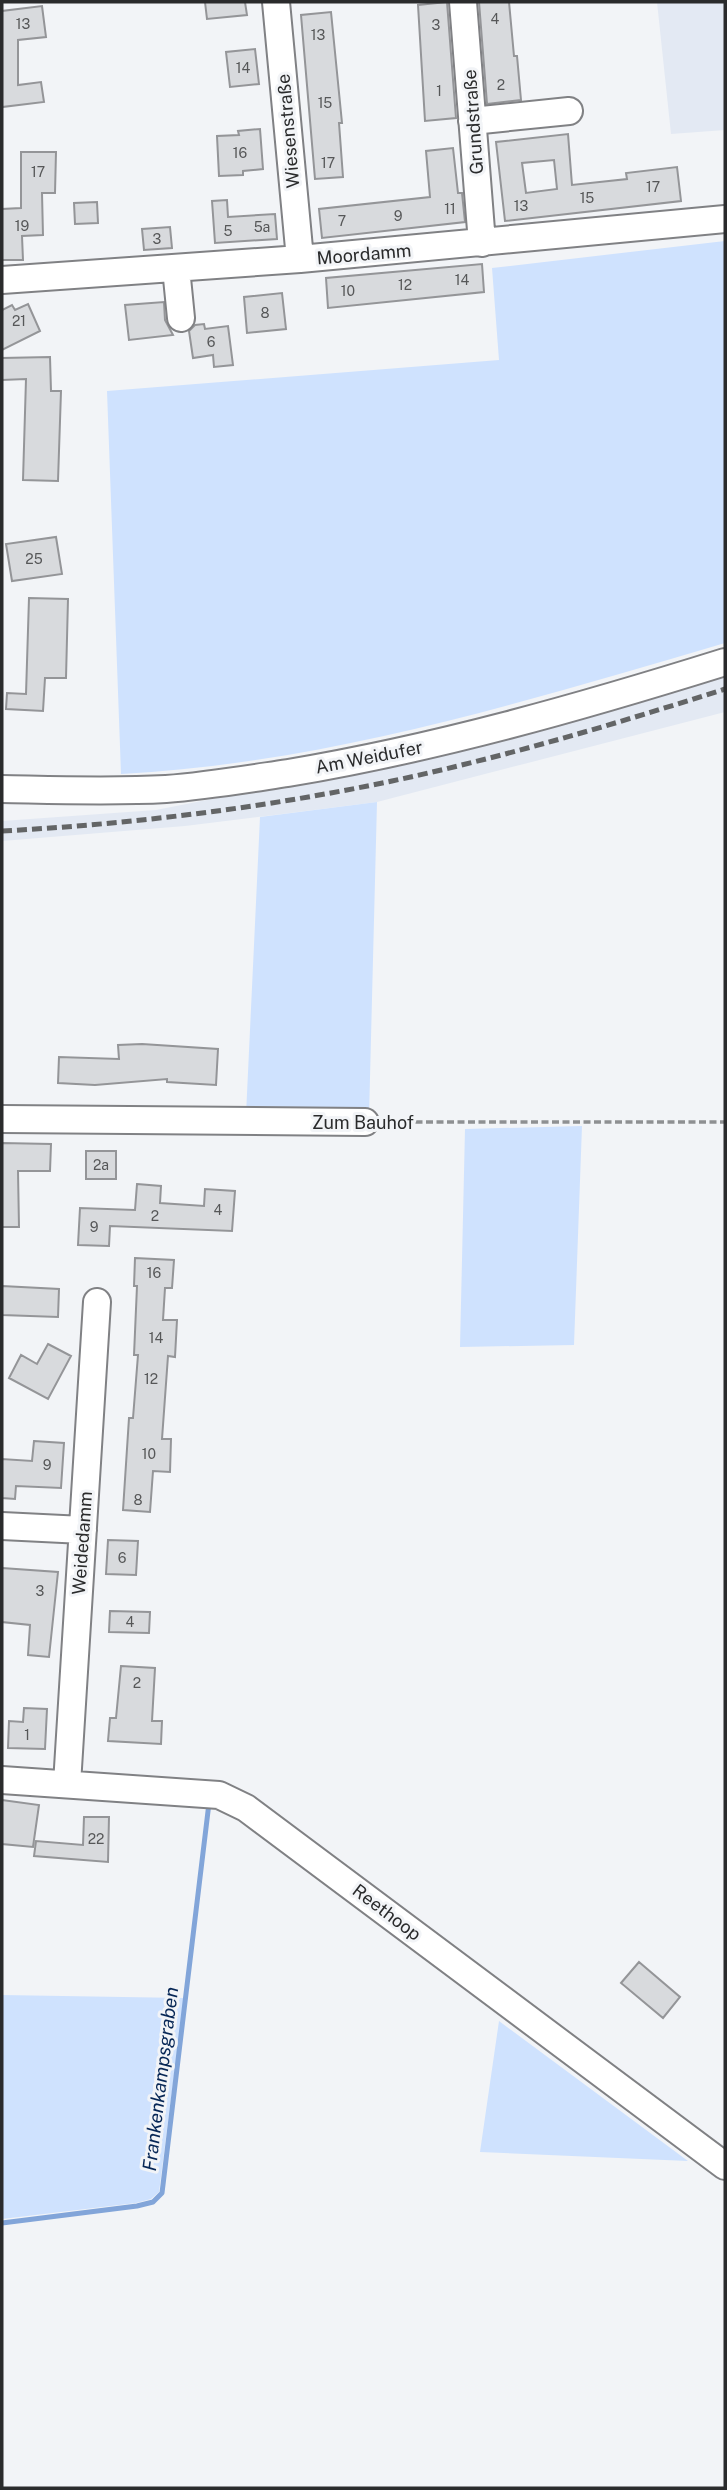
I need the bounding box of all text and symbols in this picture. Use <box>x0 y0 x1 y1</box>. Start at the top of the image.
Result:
house number: 4 <box>491 11 500 27</box>
house number: 13 <box>16 16 30 32</box>
house number: 3 <box>432 17 441 33</box>
house number: 13 <box>311 27 325 43</box>
house number: 14 <box>236 60 250 76</box>
street label: Grundstraße <box>459 69 487 175</box>
street label: Wiesenstraße <box>273 73 303 189</box>
house number: 2 <box>497 77 505 93</box>
house number: 1 <box>436 83 442 99</box>
house number: 15 <box>318 95 332 111</box>
house number: 16 <box>233 145 247 161</box>
house number: 17 <box>321 155 335 171</box>
house number: 17 <box>31 164 45 180</box>
house number: 17 <box>646 179 660 195</box>
house number: 15 <box>580 190 594 206</box>
house number: 13 <box>514 198 528 214</box>
house number: 11 <box>444 201 456 217</box>
house number: 9 <box>394 208 403 224</box>
house number: 7 <box>338 213 346 229</box>
house number: 19 <box>15 218 29 234</box>
house number: 5a <box>254 219 270 235</box>
house number: 5 <box>224 223 233 239</box>
house number: 3 <box>153 231 162 247</box>
street label: Moordamm <box>316 239 412 269</box>
house number: 14 <box>455 272 469 288</box>
house number: 12 <box>398 277 412 293</box>
house number: 10 <box>341 283 355 299</box>
house number: 8 <box>260 305 270 321</box>
house number: 21 <box>12 313 26 329</box>
house number: 6 <box>207 334 216 350</box>
house number: 25 <box>25 551 43 567</box>
street label: Am Weidufer <box>314 736 424 778</box>
street label: Zum Bauhof <box>312 1112 414 1133</box>
house number: 2a <box>93 1157 109 1173</box>
house number: 4 <box>214 1202 223 1218</box>
house number: 2 <box>151 1208 159 1224</box>
house number: 9 <box>90 1219 99 1235</box>
house number: 16 <box>147 1265 161 1281</box>
house number: 14 <box>149 1330 163 1346</box>
house number: 12 <box>144 1371 158 1387</box>
house number: 10 <box>142 1446 156 1462</box>
house number: 9 <box>43 1457 52 1473</box>
street label: Weidedamm <box>68 1491 96 1595</box>
house number: 8 <box>133 1492 143 1508</box>
house number: 6 <box>118 1550 127 1566</box>
house number: 3 <box>36 1583 45 1599</box>
house number: 4 <box>126 1614 135 1630</box>
house number: 2 <box>133 1675 141 1691</box>
house number: 1 <box>24 1727 30 1743</box>
house number: 22 <box>88 1831 104 1847</box>
street label: Reethoop <box>349 1879 425 1945</box>
water label: Frankenkampsgraben <box>138 1986 182 2172</box>

